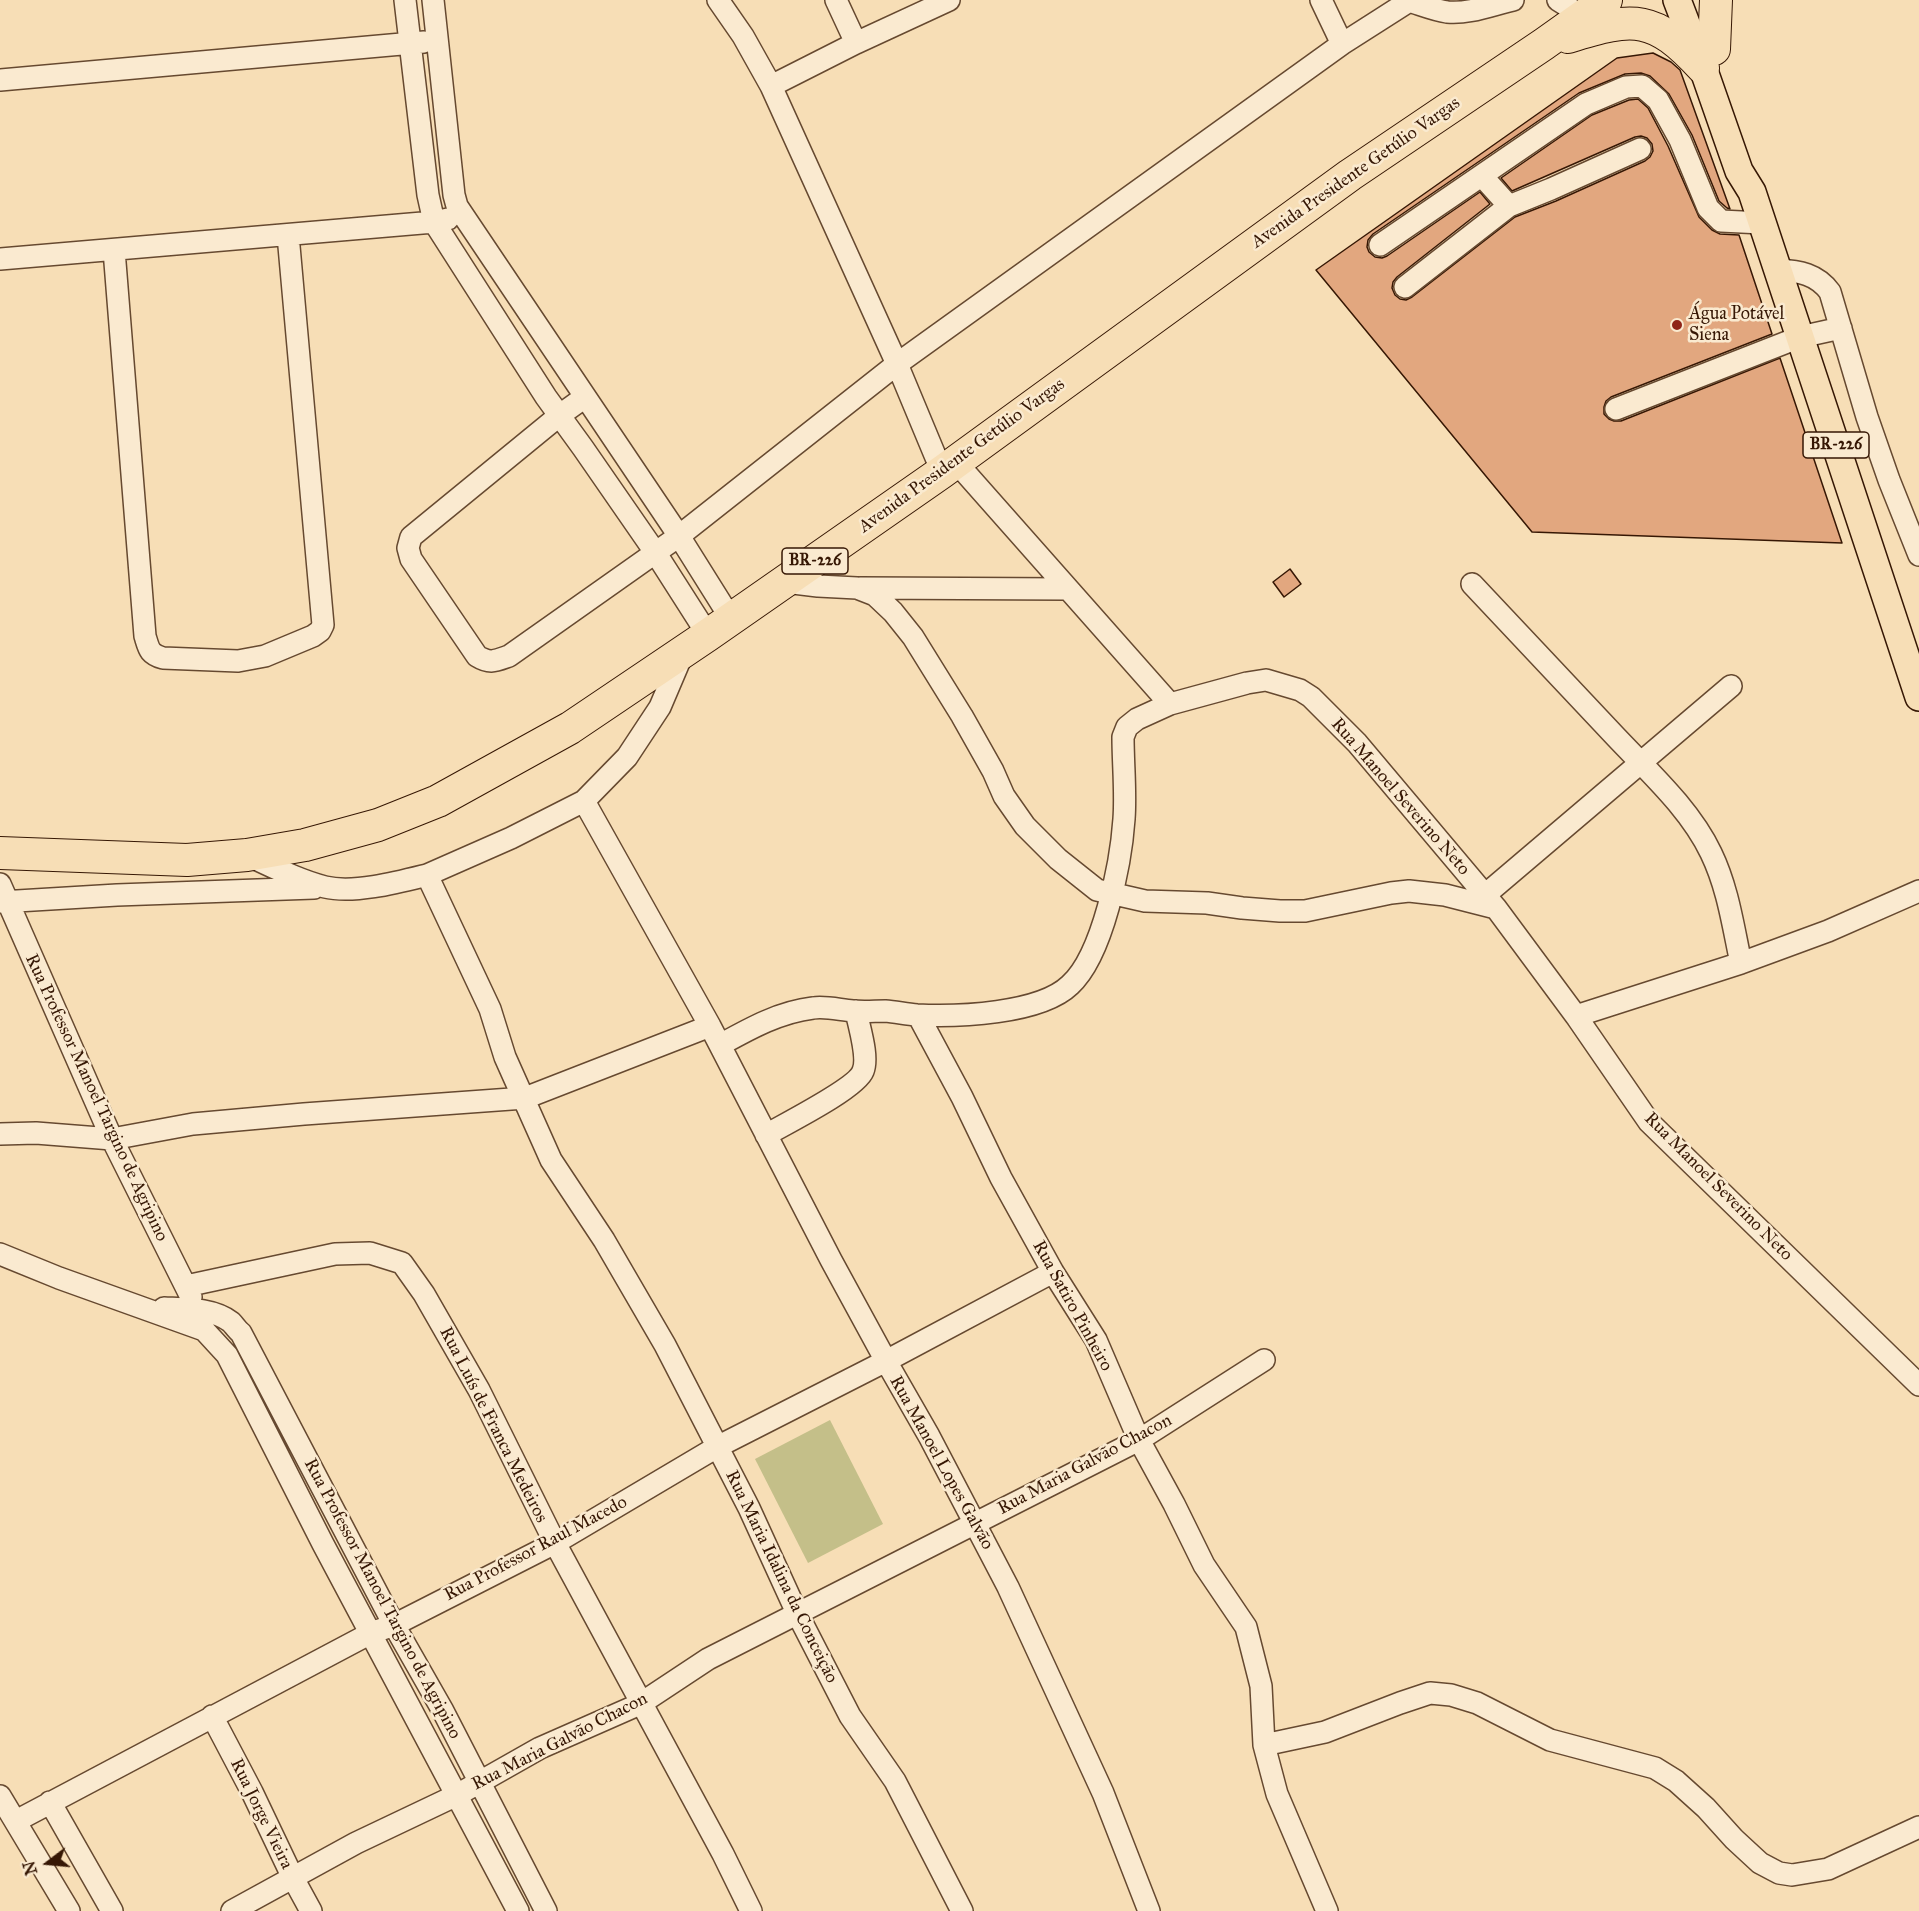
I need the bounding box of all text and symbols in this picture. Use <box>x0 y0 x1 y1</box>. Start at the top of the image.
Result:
street label: Avenida Presidente Getúlio Vargas <box>1248 93 1464 253</box>
place label: Água Potável Siena <box>1689 304 1784 346</box>
marker: Água Potável Siena <box>1670 318 1684 332</box>
street label: Avenida Presidente Getúlio Vargas <box>855 374 1069 538</box>
road number: BR-226 <box>1803 432 1869 458</box>
road number: BR-226 <box>782 548 848 574</box>
street label: Rua Manoel Severino Neto <box>1326 714 1474 880</box>
street label: Rua Professor Manoel Targino de Agripino <box>20 951 172 1245</box>
street label: Rua Manoel Severino Neto <box>1639 1108 1797 1266</box>
street label: Rua Satiro Pinheiro <box>1027 1237 1117 1375</box>
street label: Rua Luís de Franca Medeiros <box>434 1324 552 1526</box>
street label: Rua Manoel Lopes Galvão <box>884 1372 998 1554</box>
street label: Rua Maria Galvão Chacon <box>994 1410 1176 1520</box>
street label: Rua Professor Manoel Targino de Agripino <box>299 1455 465 1743</box>
street label: Rua Maria Idalina da Conceição <box>720 1467 842 1687</box>
street label: Rua Professor Raul Macedo <box>441 1492 631 1606</box>
street label: Rua Maria Galvão Chacon <box>469 1688 651 1796</box>
street label: Rua Jorge Vieira <box>225 1755 297 1873</box>
north arrow <box>18 1833 78 1893</box>
text: N <box>19 1859 41 1877</box>

